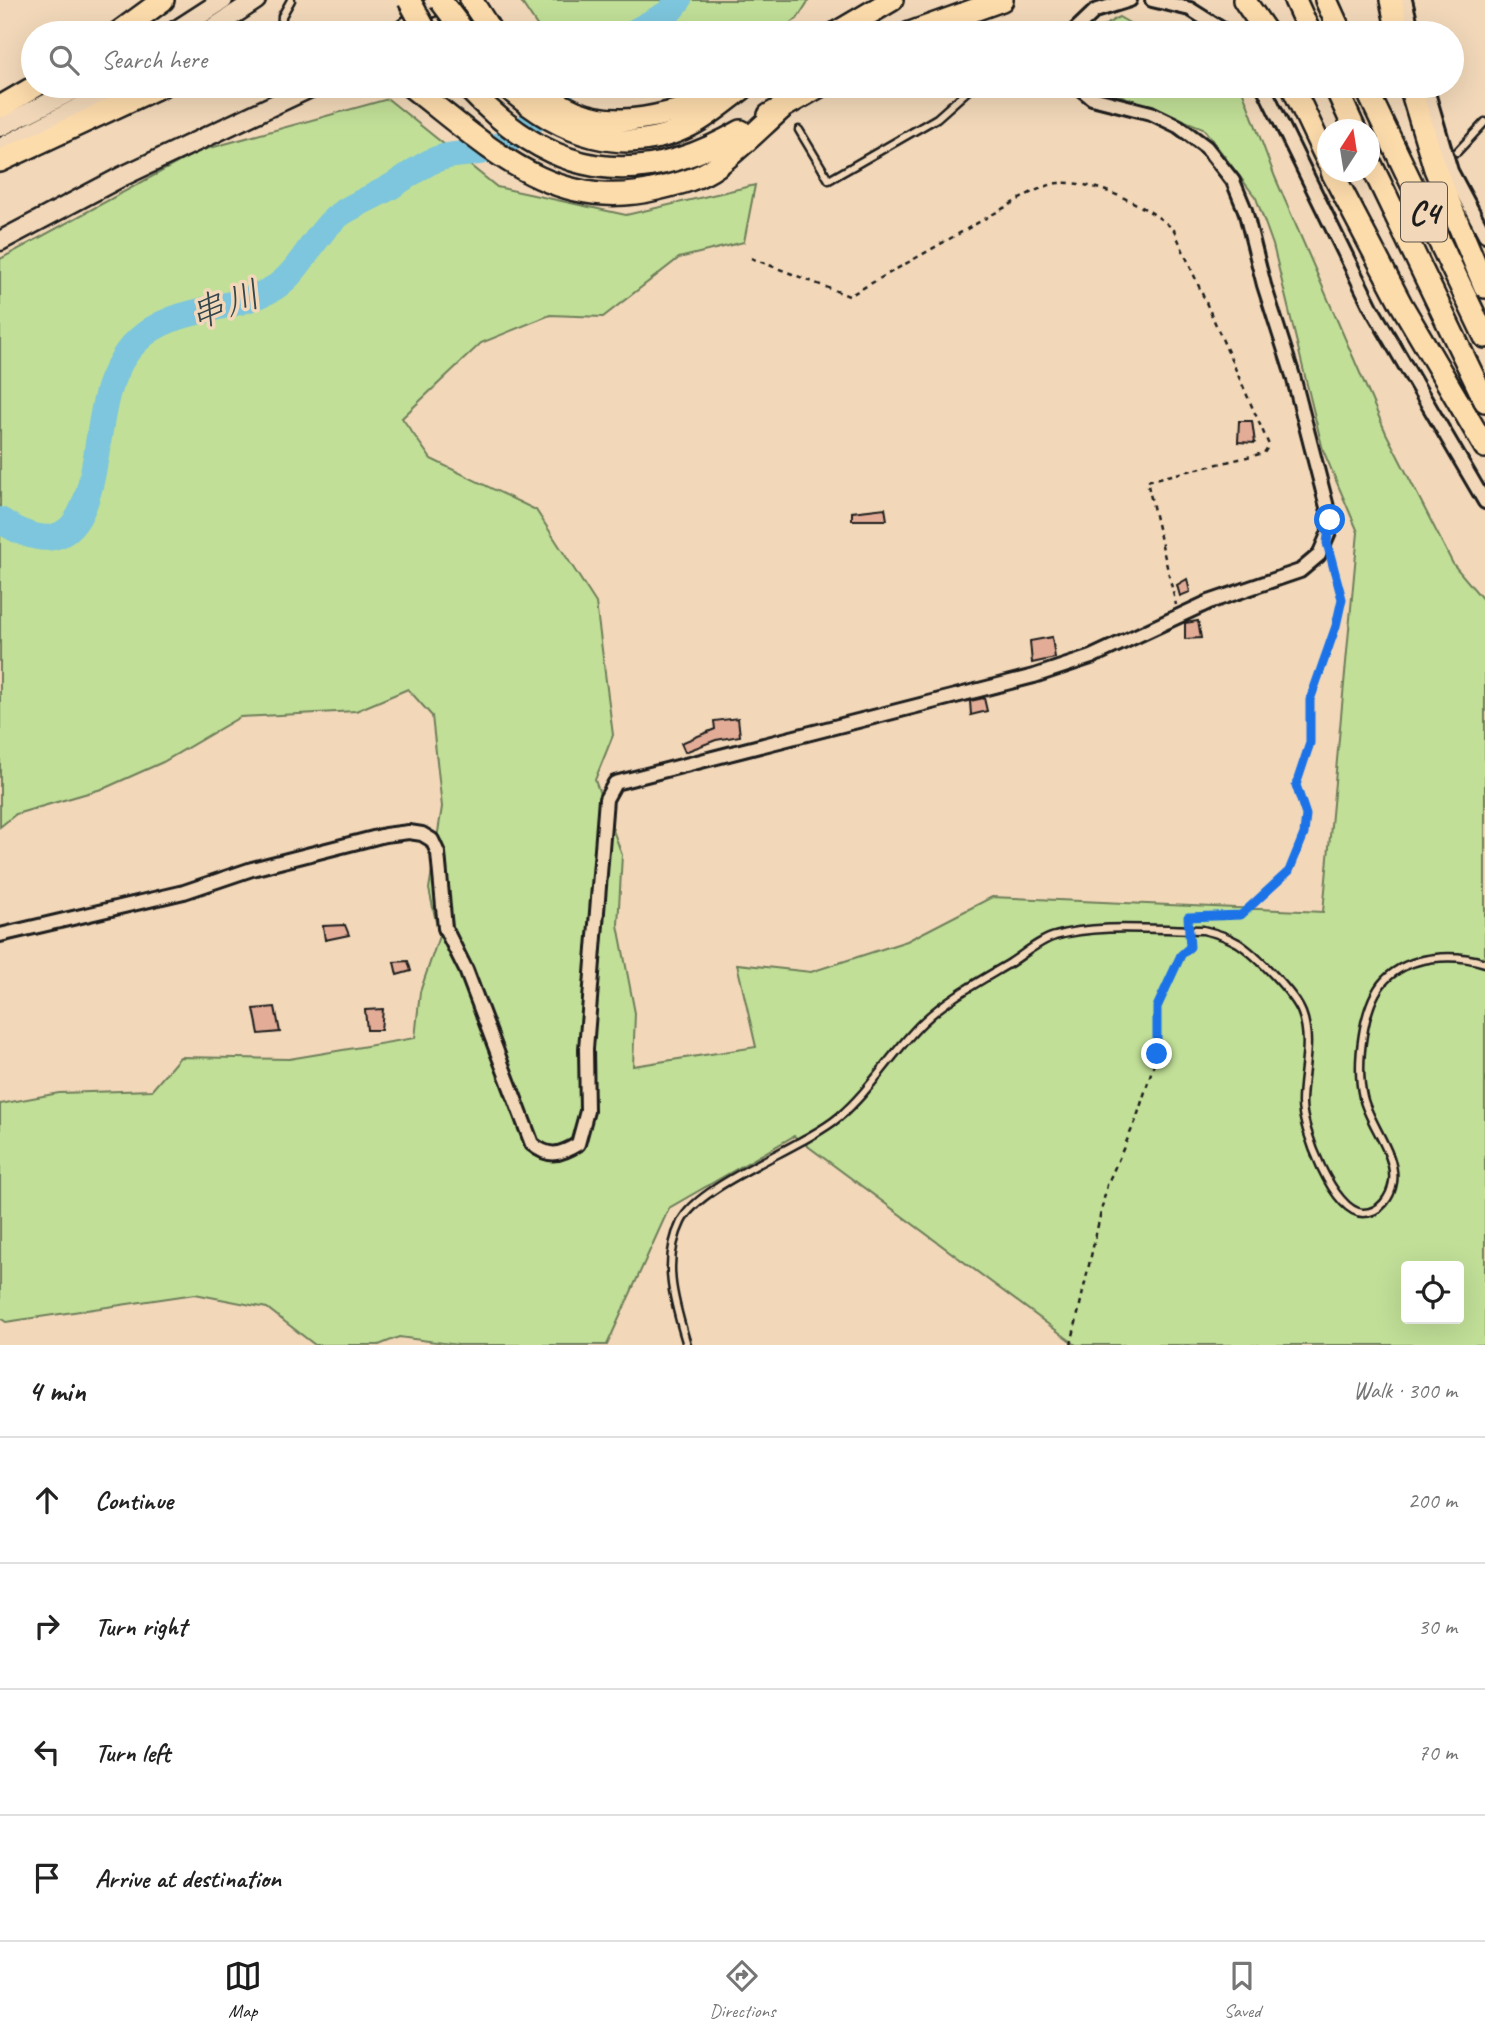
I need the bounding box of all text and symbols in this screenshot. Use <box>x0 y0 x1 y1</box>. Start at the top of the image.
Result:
search box <box>21 21 1464 98</box>
icon: search <box>45 41 83 79</box>
text: Search here <box>101 43 207 76</box>
north arrow <box>1317 119 1380 182</box>
road number: C4 <box>1401 182 1447 242</box>
water label: 串川 <box>181 270 267 339</box>
route start <box>1314 504 1345 535</box>
route end <box>1141 1038 1172 1069</box>
map controls <box>1401 1261 1464 1324</box>
button: locate <box>1401 1261 1464 1324</box>
text: 4 min <box>28 1372 85 1410</box>
text: Walk · 300 m <box>1353 1376 1457 1405</box>
icon: ahead <box>28 1481 66 1519</box>
text: Continue <box>95 1484 173 1517</box>
text: 200 m <box>1408 1486 1457 1515</box>
icon: right <box>28 1607 66 1645</box>
text: Turn right <box>95 1610 186 1643</box>
text: 30 m <box>1418 1612 1457 1641</box>
icon: left <box>28 1733 66 1771</box>
text: Turn left <box>95 1736 170 1769</box>
text: 70 m <box>1418 1738 1457 1767</box>
icon: arrive <box>28 1859 66 1897</box>
text: Arrive at destination <box>95 1862 281 1895</box>
tab: Map <box>224 1957 262 2023</box>
tab: Directions <box>709 1957 776 2023</box>
tab: Saved <box>1223 1957 1261 2023</box>

